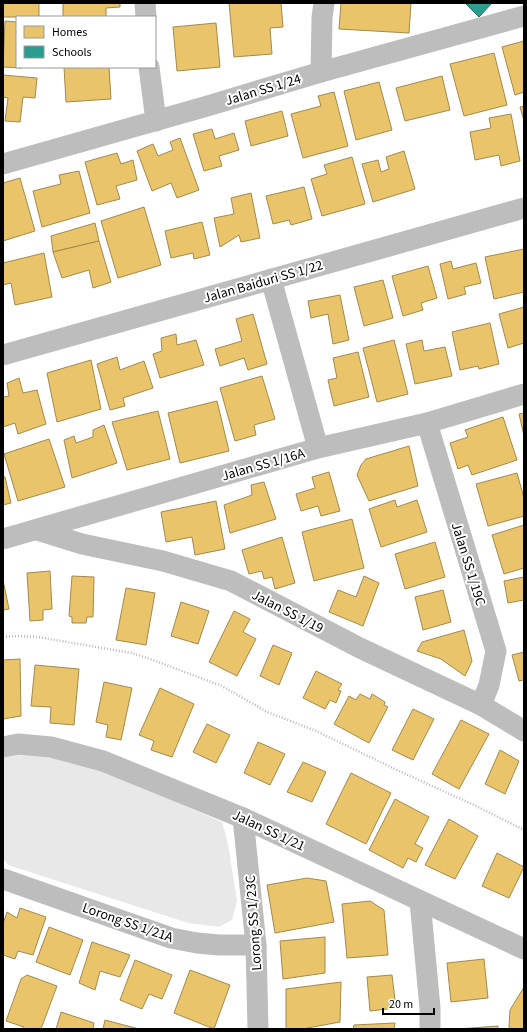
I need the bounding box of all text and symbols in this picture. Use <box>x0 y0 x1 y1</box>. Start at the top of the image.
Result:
legend <box>16 16 156 68</box>
text: Homes <box>52 24 87 41</box>
text: Schools <box>52 44 92 61</box>
street label: Jalan SS 1/24 <box>223 69 304 111</box>
street label: Jalan Baiduri SS 1/22 <box>201 255 325 309</box>
street label: Jalan SS 1/16A <box>219 443 308 486</box>
street label: Jalan SS 1/19C <box>446 520 490 608</box>
street label: Jalan SS 1/19 <box>248 585 327 639</box>
street label: Jalan SS 1/21 <box>229 805 308 857</box>
street label: Lorong SS 1/23C <box>241 875 267 971</box>
street label: Lorong SS 1/21A <box>80 898 176 948</box>
scale bar <box>383 990 434 1016</box>
text: 20 m <box>389 996 413 1013</box>

